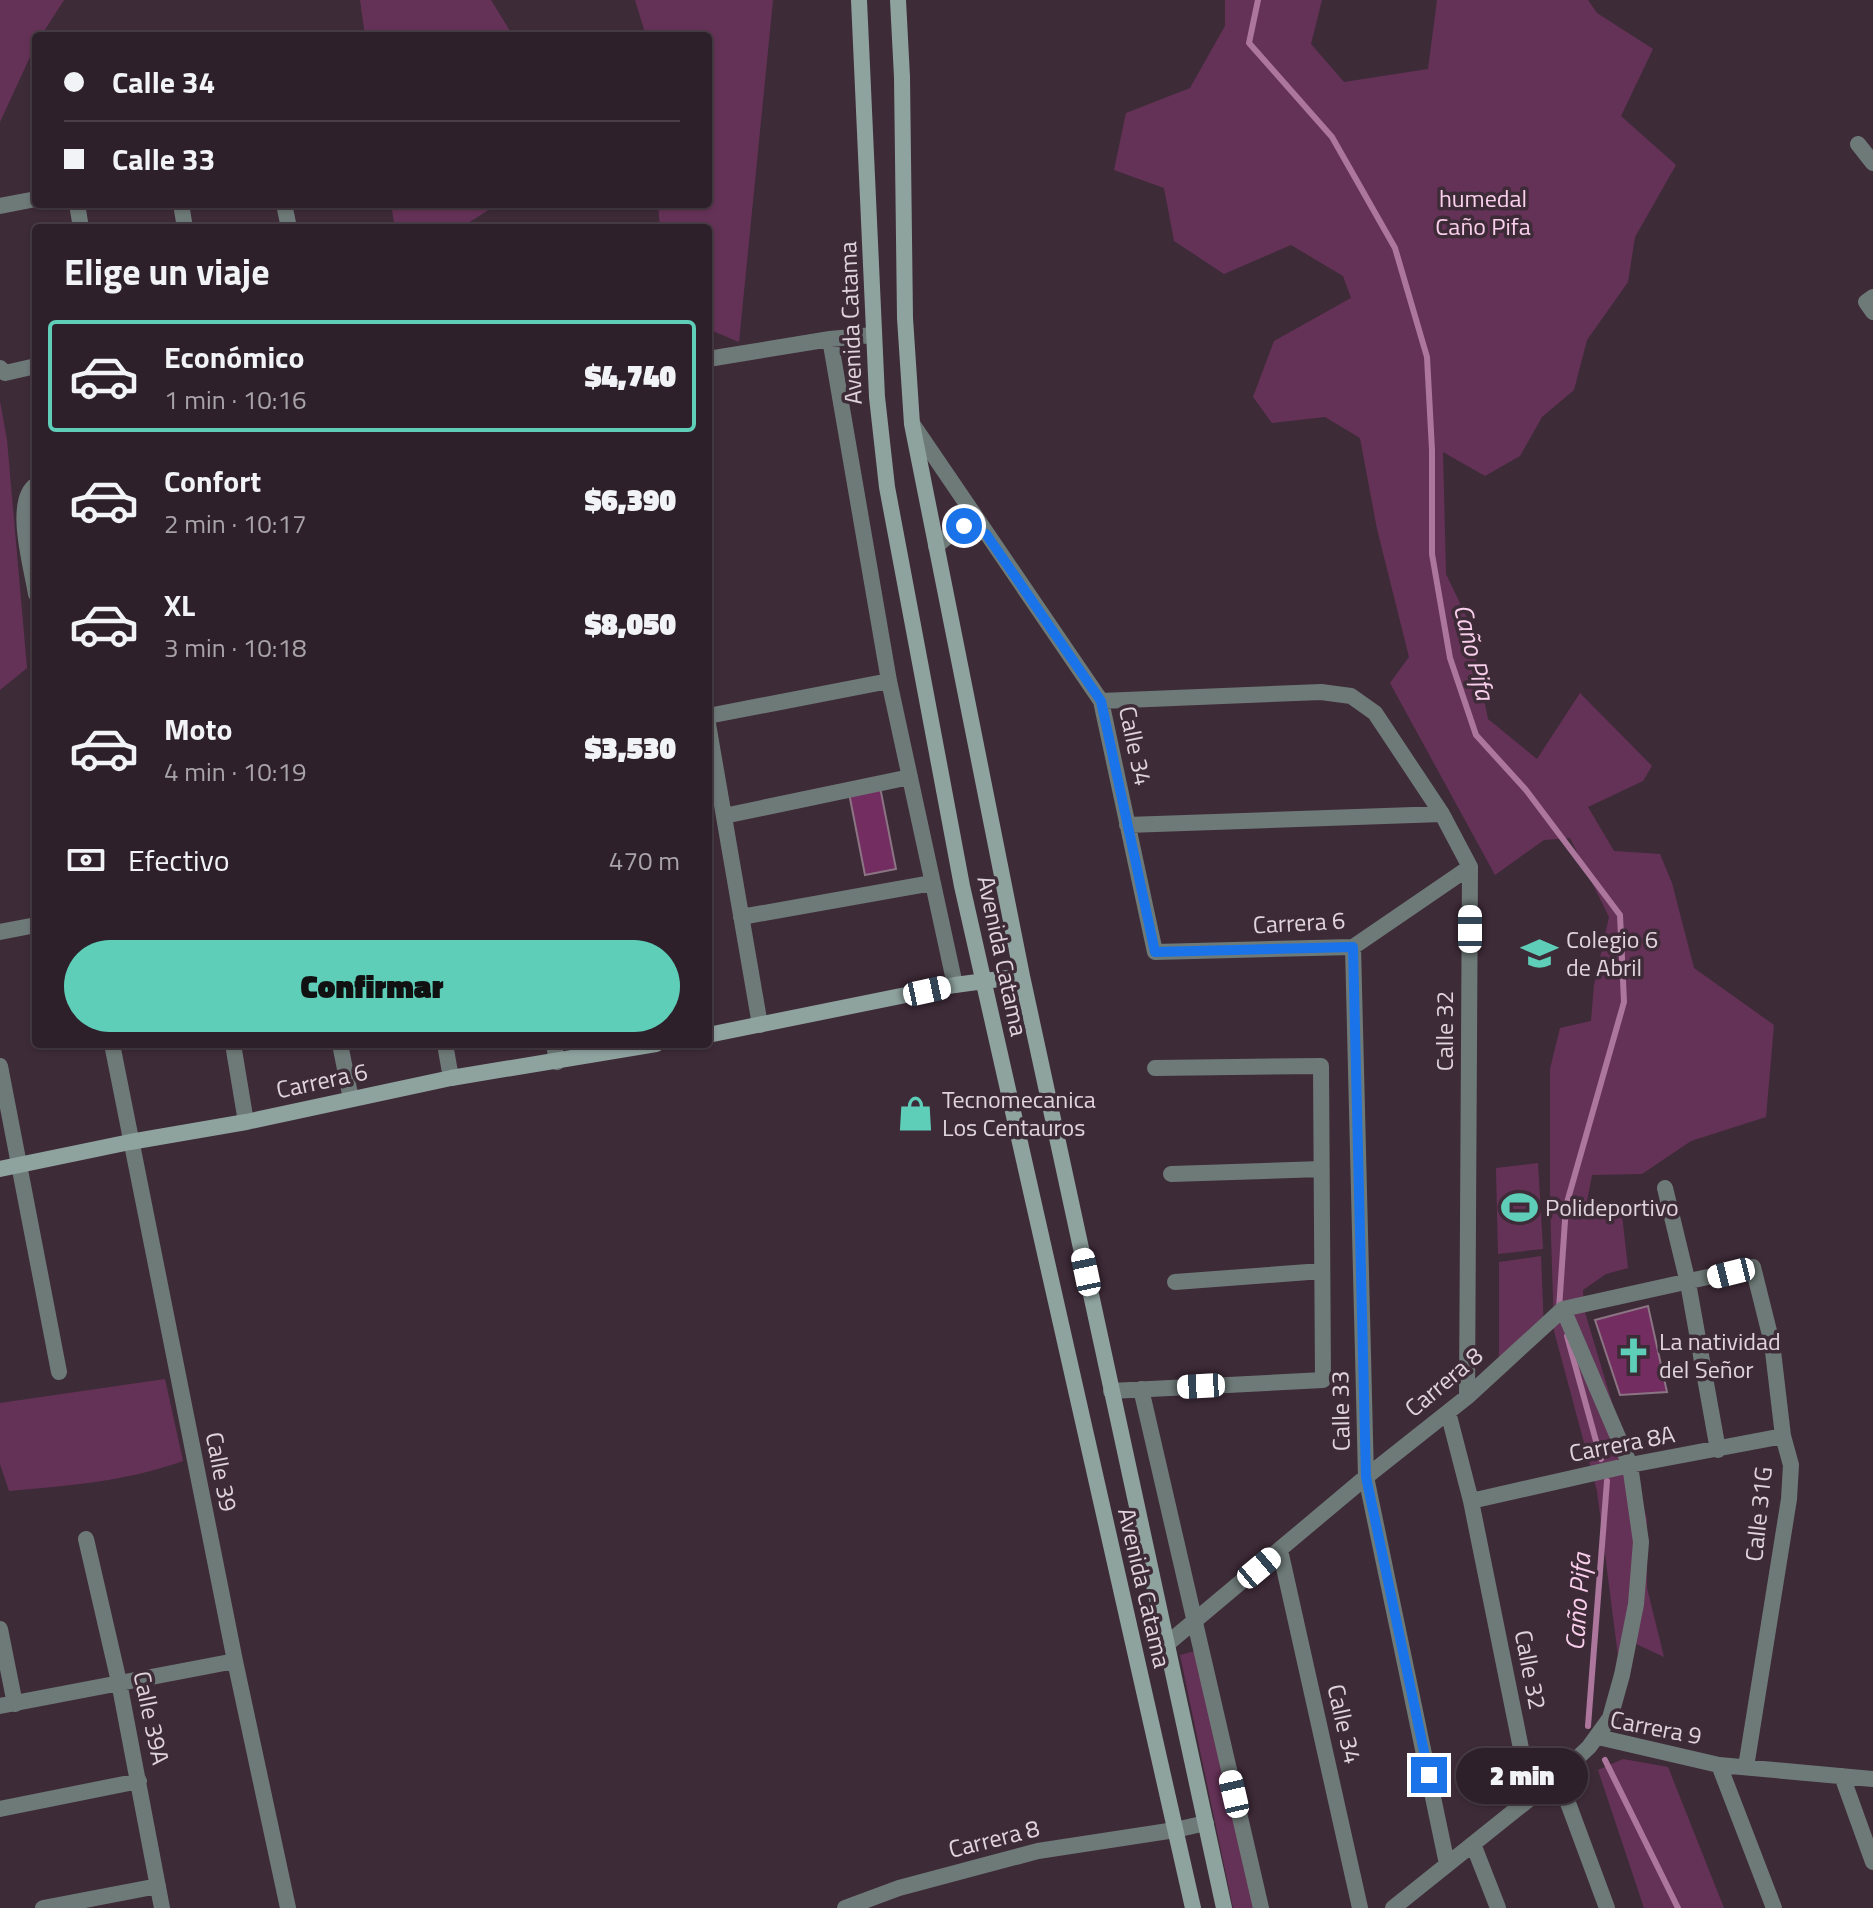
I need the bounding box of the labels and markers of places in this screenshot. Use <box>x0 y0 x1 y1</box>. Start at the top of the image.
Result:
place label: Colegio 6 de Abril <box>1566 921 1658 985</box>
school or university icon: Colegio 6 de Abril <box>1521 935 1559 973</box>
place label: Tecnomecanica Los Centauros <box>942 1081 1096 1145</box>
shop icon: Tecnomecanica Los Centauros <box>897 1095 935 1133</box>
sports icon: Polideportivo <box>1500 1189 1538 1227</box>
place label: Polideportivo <box>1545 1189 1679 1225</box>
place label: La natividad del Señor <box>1659 1323 1781 1387</box>
church icon: La natividad del Señor <box>1614 1337 1652 1375</box>

